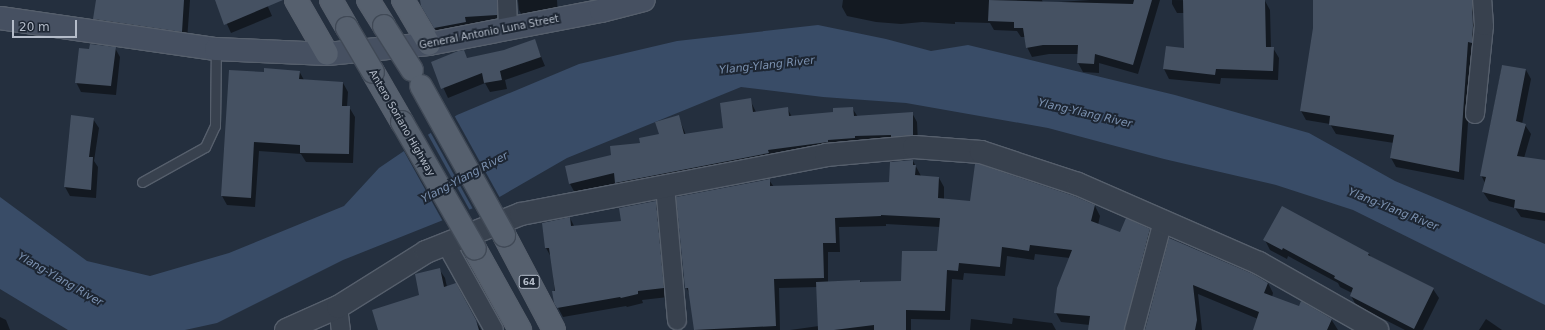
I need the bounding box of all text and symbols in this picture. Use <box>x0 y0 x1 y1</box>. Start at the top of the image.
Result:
scale bar <box>14 12 79 38</box>
street label: General Antonio Luna Street <box>418 13 560 51</box>
text: 20 m <box>19 20 50 34</box>
water label: Ylang-Ylang River <box>719 54 815 78</box>
street label: Antero Soriano Highway <box>367 68 437 178</box>
water label: Ylang-Ylang River <box>1037 97 1133 131</box>
water label: Ylang-Ylang River <box>419 150 511 206</box>
water label: Ylang-Ylang River <box>1346 186 1440 234</box>
water label: Ylang-Ylang River <box>15 250 105 310</box>
road number: 64 <box>518 275 540 289</box>

